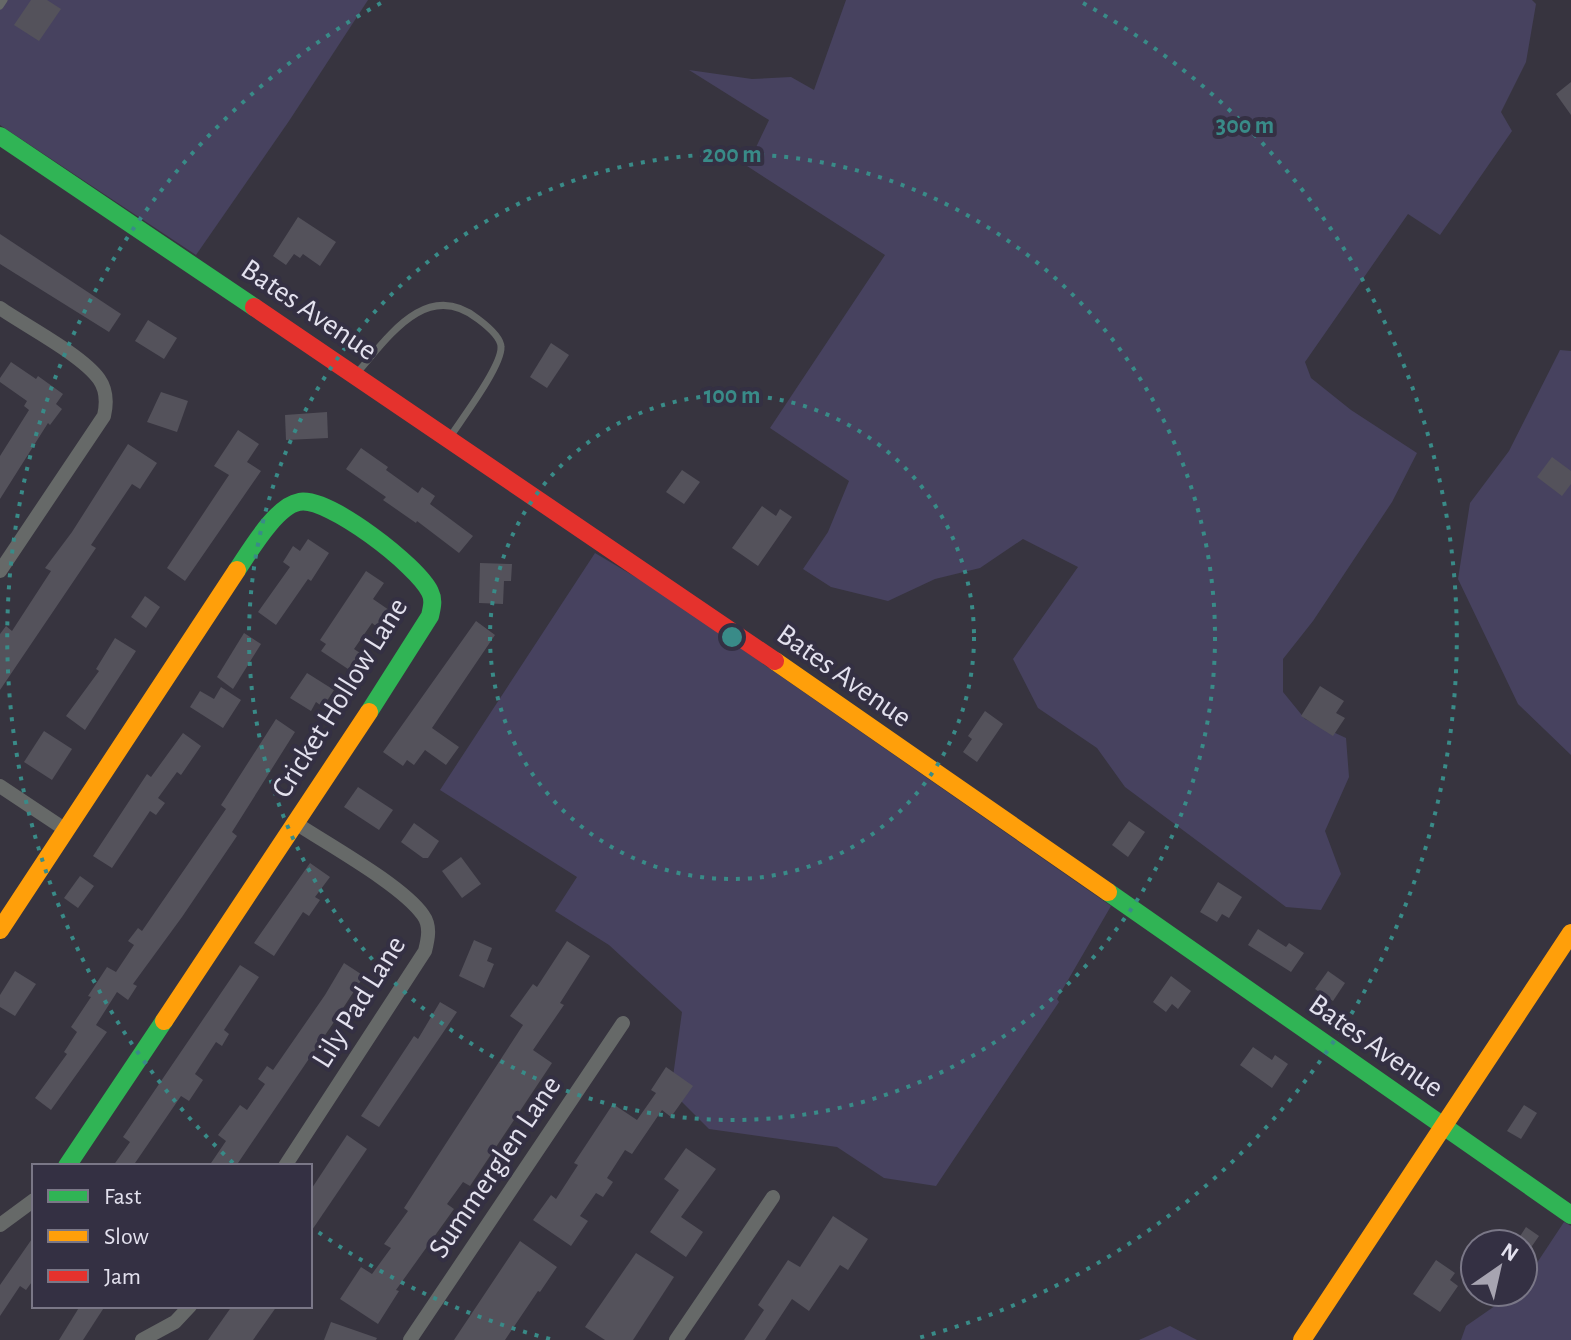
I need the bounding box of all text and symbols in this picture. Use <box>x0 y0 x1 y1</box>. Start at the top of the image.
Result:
text: 300 m <box>1216 114 1274 138</box>
text: 200 m <box>702 143 762 167</box>
street label: Bates Avenue <box>236 254 382 366</box>
text: 100 m <box>704 384 760 408</box>
street label: Cricket Hollow Lane <box>267 593 413 803</box>
street label: Bates Avenue <box>771 619 917 733</box>
centre of rings <box>718 623 746 651</box>
street label: Lily Pad Lane <box>307 931 411 1073</box>
street label: Bates Avenue <box>1303 989 1449 1103</box>
street label: Summerglen Lane <box>423 1071 567 1263</box>
legend <box>32 1164 312 1308</box>
text: Fast <box>104 1185 142 1209</box>
text: Slow <box>104 1225 149 1249</box>
north arrow <box>1459 1228 1539 1308</box>
text: N <box>1497 1239 1522 1266</box>
text: Jam <box>104 1265 141 1289</box>

